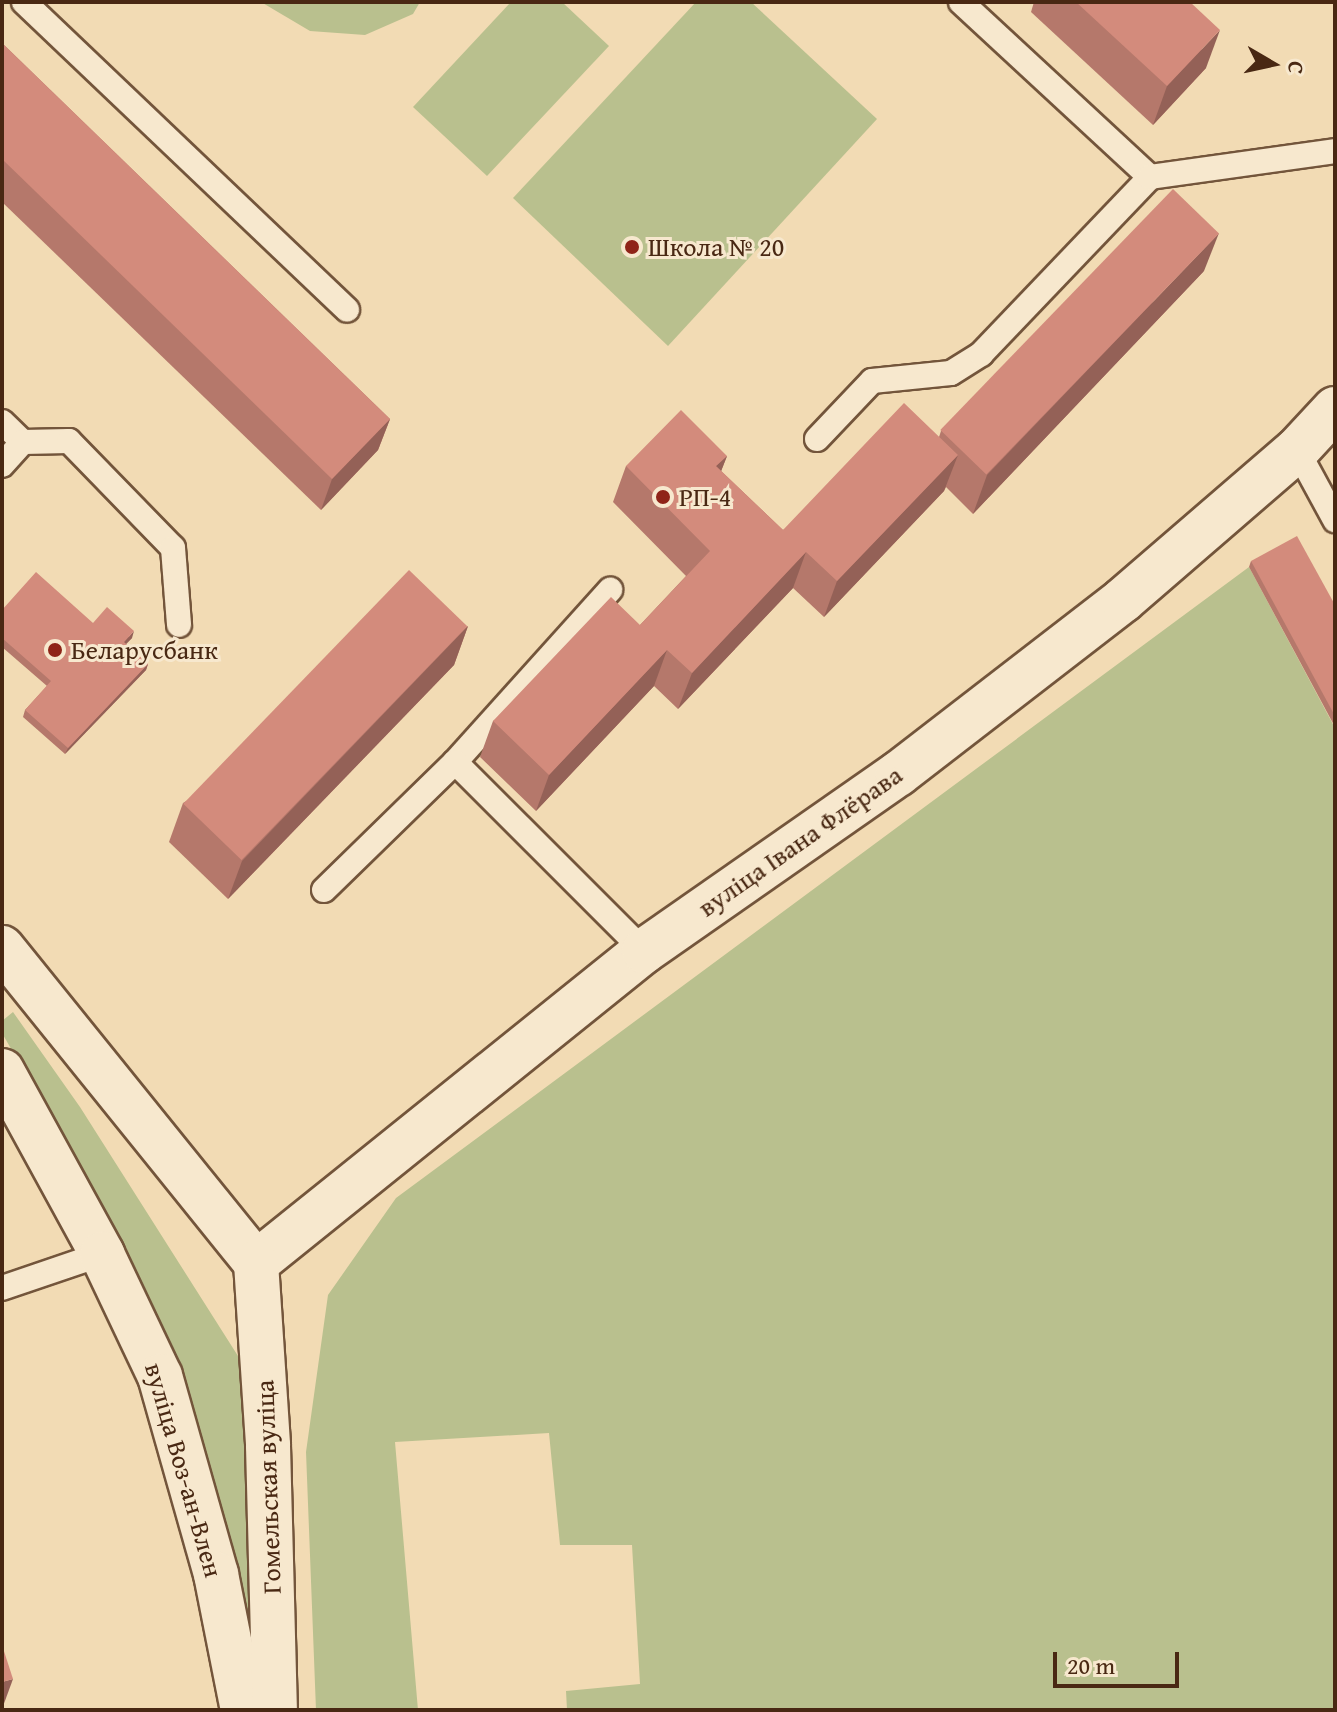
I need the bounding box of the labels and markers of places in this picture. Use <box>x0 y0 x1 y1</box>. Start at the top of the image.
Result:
place label: Школа № 20 <box>648 231 784 263</box>
marker: Школа № 20 <box>623 238 641 256</box>
place label: РП-4 <box>679 481 731 513</box>
marker: РП-4 <box>654 488 672 506</box>
place label: Беларусбанк <box>71 634 218 666</box>
marker: Беларусбанк <box>46 641 64 659</box>

